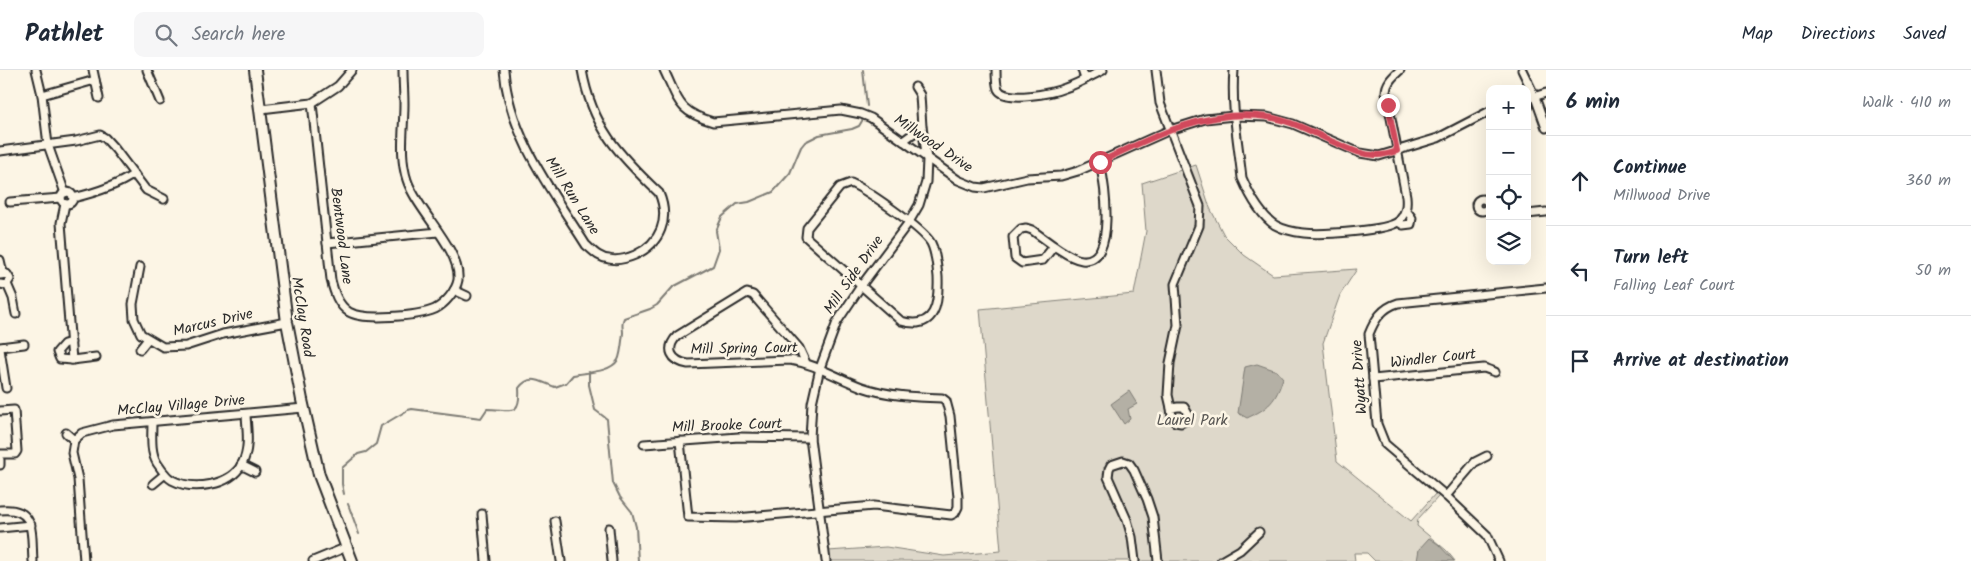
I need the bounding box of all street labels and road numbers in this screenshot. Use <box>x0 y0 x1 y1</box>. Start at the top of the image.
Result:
street label: Millwood Drive <box>888 109 978 180</box>
street label: Mill Run Lane <box>538 152 606 240</box>
street label: Bentwood Lane <box>323 186 359 286</box>
street label: Mill Side Drive <box>818 230 890 320</box>
street label: McClay Road <box>284 275 320 360</box>
street label: Marcus Drive <box>171 302 256 344</box>
street label: Mill Spring Court <box>690 336 798 362</box>
street label: Wyatt Drive <box>1345 339 1375 415</box>
street label: Windler Court <box>1389 343 1477 375</box>
street label: McClay Village Drive <box>116 388 246 424</box>
street label: Mill Brooke Court <box>671 412 783 440</box>

